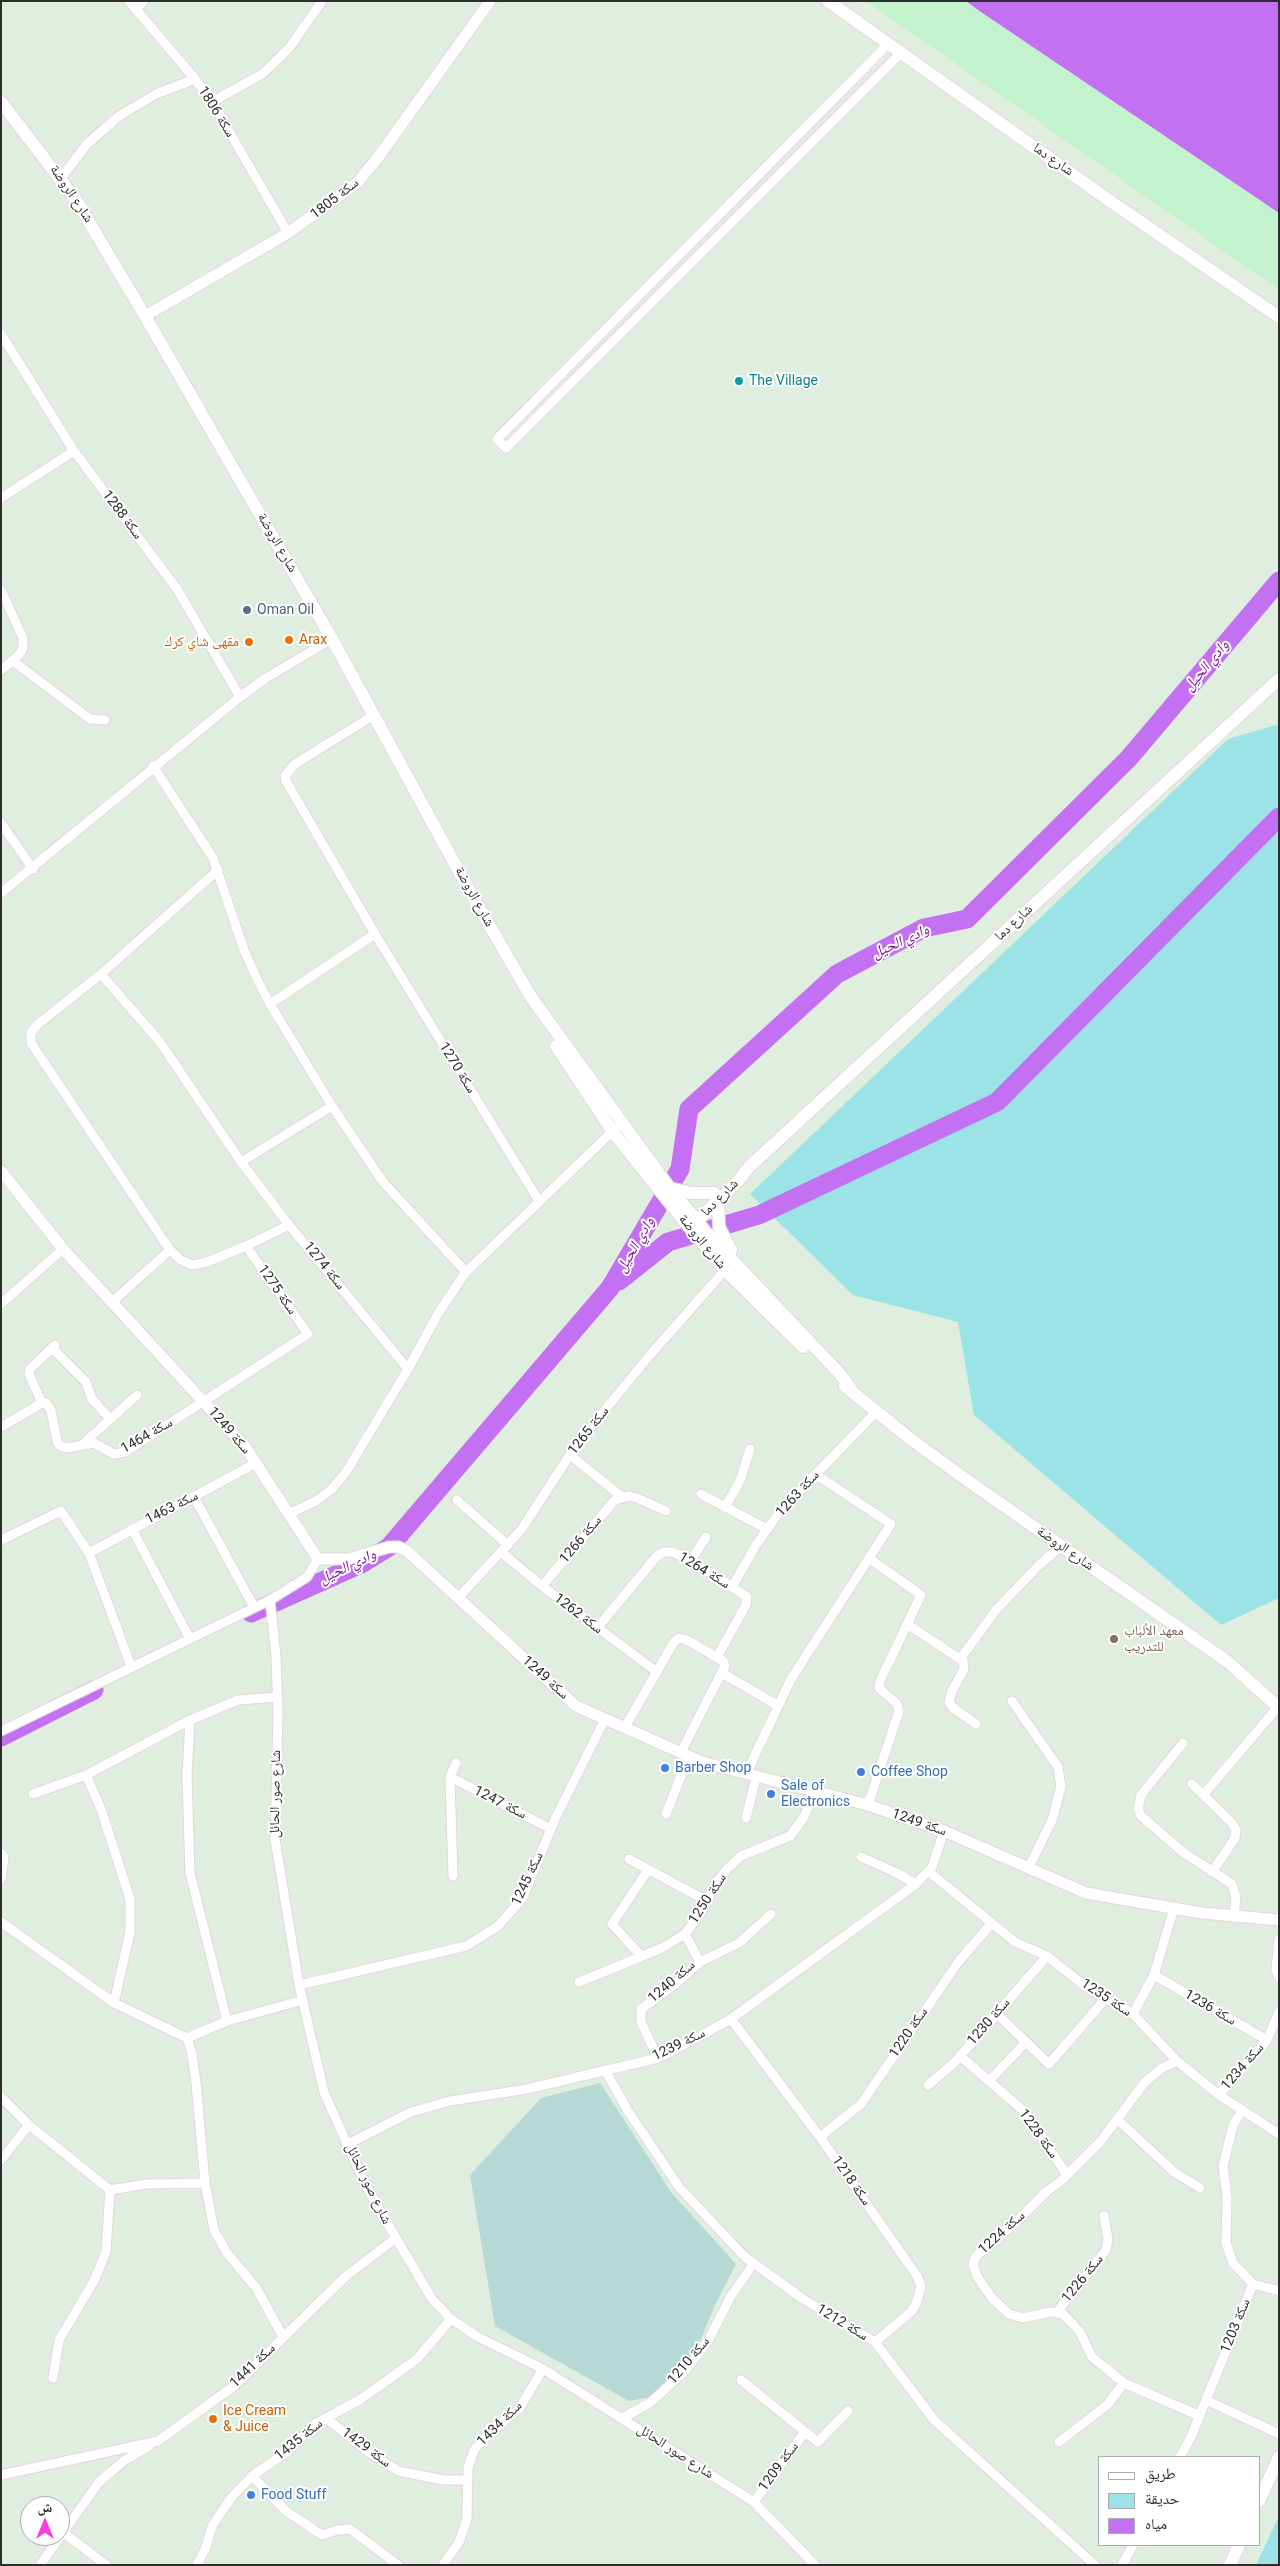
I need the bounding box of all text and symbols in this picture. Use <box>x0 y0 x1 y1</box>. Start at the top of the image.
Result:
street label: سكة 1806 <box>194 83 238 141</box>
street label: شارع دما <box>1029 140 1077 180</box>
street label: شارع الروضة <box>46 162 96 226</box>
street label: سكة 1805 <box>307 175 363 223</box>
place label: The Village <box>749 373 818 389</box>
marker: The Village <box>733 375 745 387</box>
street label: سكة 1288 <box>98 487 146 543</box>
street label: شارع الروضة <box>253 510 301 576</box>
place label: Oman Oil <box>257 602 314 618</box>
marker: Oman Oil <box>241 604 253 616</box>
place label: Arax <box>299 632 327 648</box>
place label: مقهى شاي كرك <box>165 634 239 650</box>
marker: Arax <box>283 634 295 646</box>
marker: مقهى شاي كرك <box>243 636 255 648</box>
water label: وادي الحيل <box>1181 637 1233 695</box>
street label: شارع الروضة <box>451 864 497 930</box>
street label: شارع دما <box>992 901 1036 945</box>
water label: وادي الحيل <box>870 921 932 963</box>
street label: سكة 1270 <box>435 1039 479 1097</box>
street label: شارع دما <box>698 1176 742 1220</box>
street label: شارع الروضة <box>674 1211 730 1273</box>
water label: وادي الحيل <box>613 1214 659 1276</box>
street label: سكة 1274 <box>300 1239 348 1293</box>
street label: سكة 1275 <box>254 1262 300 1318</box>
street label: سكة 1265 <box>565 1403 613 1459</box>
street label: سكة 1249 <box>204 1404 254 1458</box>
street label: سكة 1464 <box>118 1414 176 1458</box>
street label: سكة 1263 <box>773 1467 823 1521</box>
street label: سكة 1463 <box>143 1488 201 1528</box>
street label: سكة 1266 <box>556 1513 606 1567</box>
street label: شارع الروضة <box>1033 1523 1097 1575</box>
water label: وادي الحيل <box>317 1546 379 1588</box>
street label: سكة 1264 <box>675 1549 733 1593</box>
street label: سكة 1262 <box>550 1590 606 1638</box>
place label: معهد الألباب للتدريب <box>1124 1623 1184 1655</box>
marker: معهد الألباب للتدريب <box>1108 1633 1120 1645</box>
street label: سكة 1249 <box>518 1653 572 1703</box>
street label: شارع صور الحائل <box>267 1750 285 1838</box>
place label: Barber Shop <box>675 1760 751 1776</box>
marker: Barber Shop <box>659 1762 671 1774</box>
place label: Coffee Shop <box>871 1764 948 1780</box>
marker: Coffee Shop <box>855 1766 867 1778</box>
place label: Sale of Electronics <box>781 1778 850 1810</box>
street label: سكة 1247 <box>471 1783 529 1823</box>
marker: Sale of Electronics <box>765 1788 777 1800</box>
street label: سكة 1249 <box>889 1806 949 1840</box>
street label: سكة 1245 <box>508 1850 548 1908</box>
street label: سكة 1250 <box>685 1871 731 1927</box>
street label: سكة 1240 <box>645 1957 699 2007</box>
street label: سكة 1235 <box>1078 1975 1134 2021</box>
street label: سكة 1236 <box>1181 1986 1239 2030</box>
street label: سكة 1230 <box>964 1995 1014 2049</box>
street label: سكة 1220 <box>886 2005 932 2061</box>
street label: سكة 1239 <box>650 2025 708 2065</box>
street label: سكة 1234 <box>1218 2040 1268 2094</box>
street label: سكة 1228 <box>1014 2106 1062 2162</box>
street label: شارع صور الحائل <box>341 2141 395 2227</box>
street label: سكة 1218 <box>828 2153 874 2209</box>
street label: سكة 1224 <box>975 2208 1029 2258</box>
street label: سكة 1226 <box>1059 2252 1107 2306</box>
street label: سكة 1203 <box>1218 2296 1254 2356</box>
street label: سكة 1212 <box>813 2301 871 2345</box>
street label: سكة 1210 <box>664 2334 714 2388</box>
street label: سكة 1441 <box>227 2340 279 2392</box>
street label: سكة 1434 <box>474 2398 526 2450</box>
place label: Ice Cream & Juice <box>223 2403 286 2436</box>
marker: Ice Cream & Juice <box>207 2413 219 2425</box>
street label: سكة 1435 <box>272 2416 326 2464</box>
street label: شارع صور الحائل <box>634 2421 716 2483</box>
street label: سكة 1429 <box>338 2424 394 2472</box>
street label: سكة 1209 <box>755 2439 803 2495</box>
legend <box>1098 2456 1260 2546</box>
text: طريق <box>1145 2465 1176 2483</box>
place label: Food Stuff <box>261 2487 326 2503</box>
marker: Food Stuff <box>245 2489 257 2501</box>
text: حديقة <box>1145 2490 1179 2508</box>
north arrow <box>20 2496 70 2546</box>
text: ش <box>38 2499 52 2515</box>
text: مياه <box>1145 2515 1167 2533</box>

